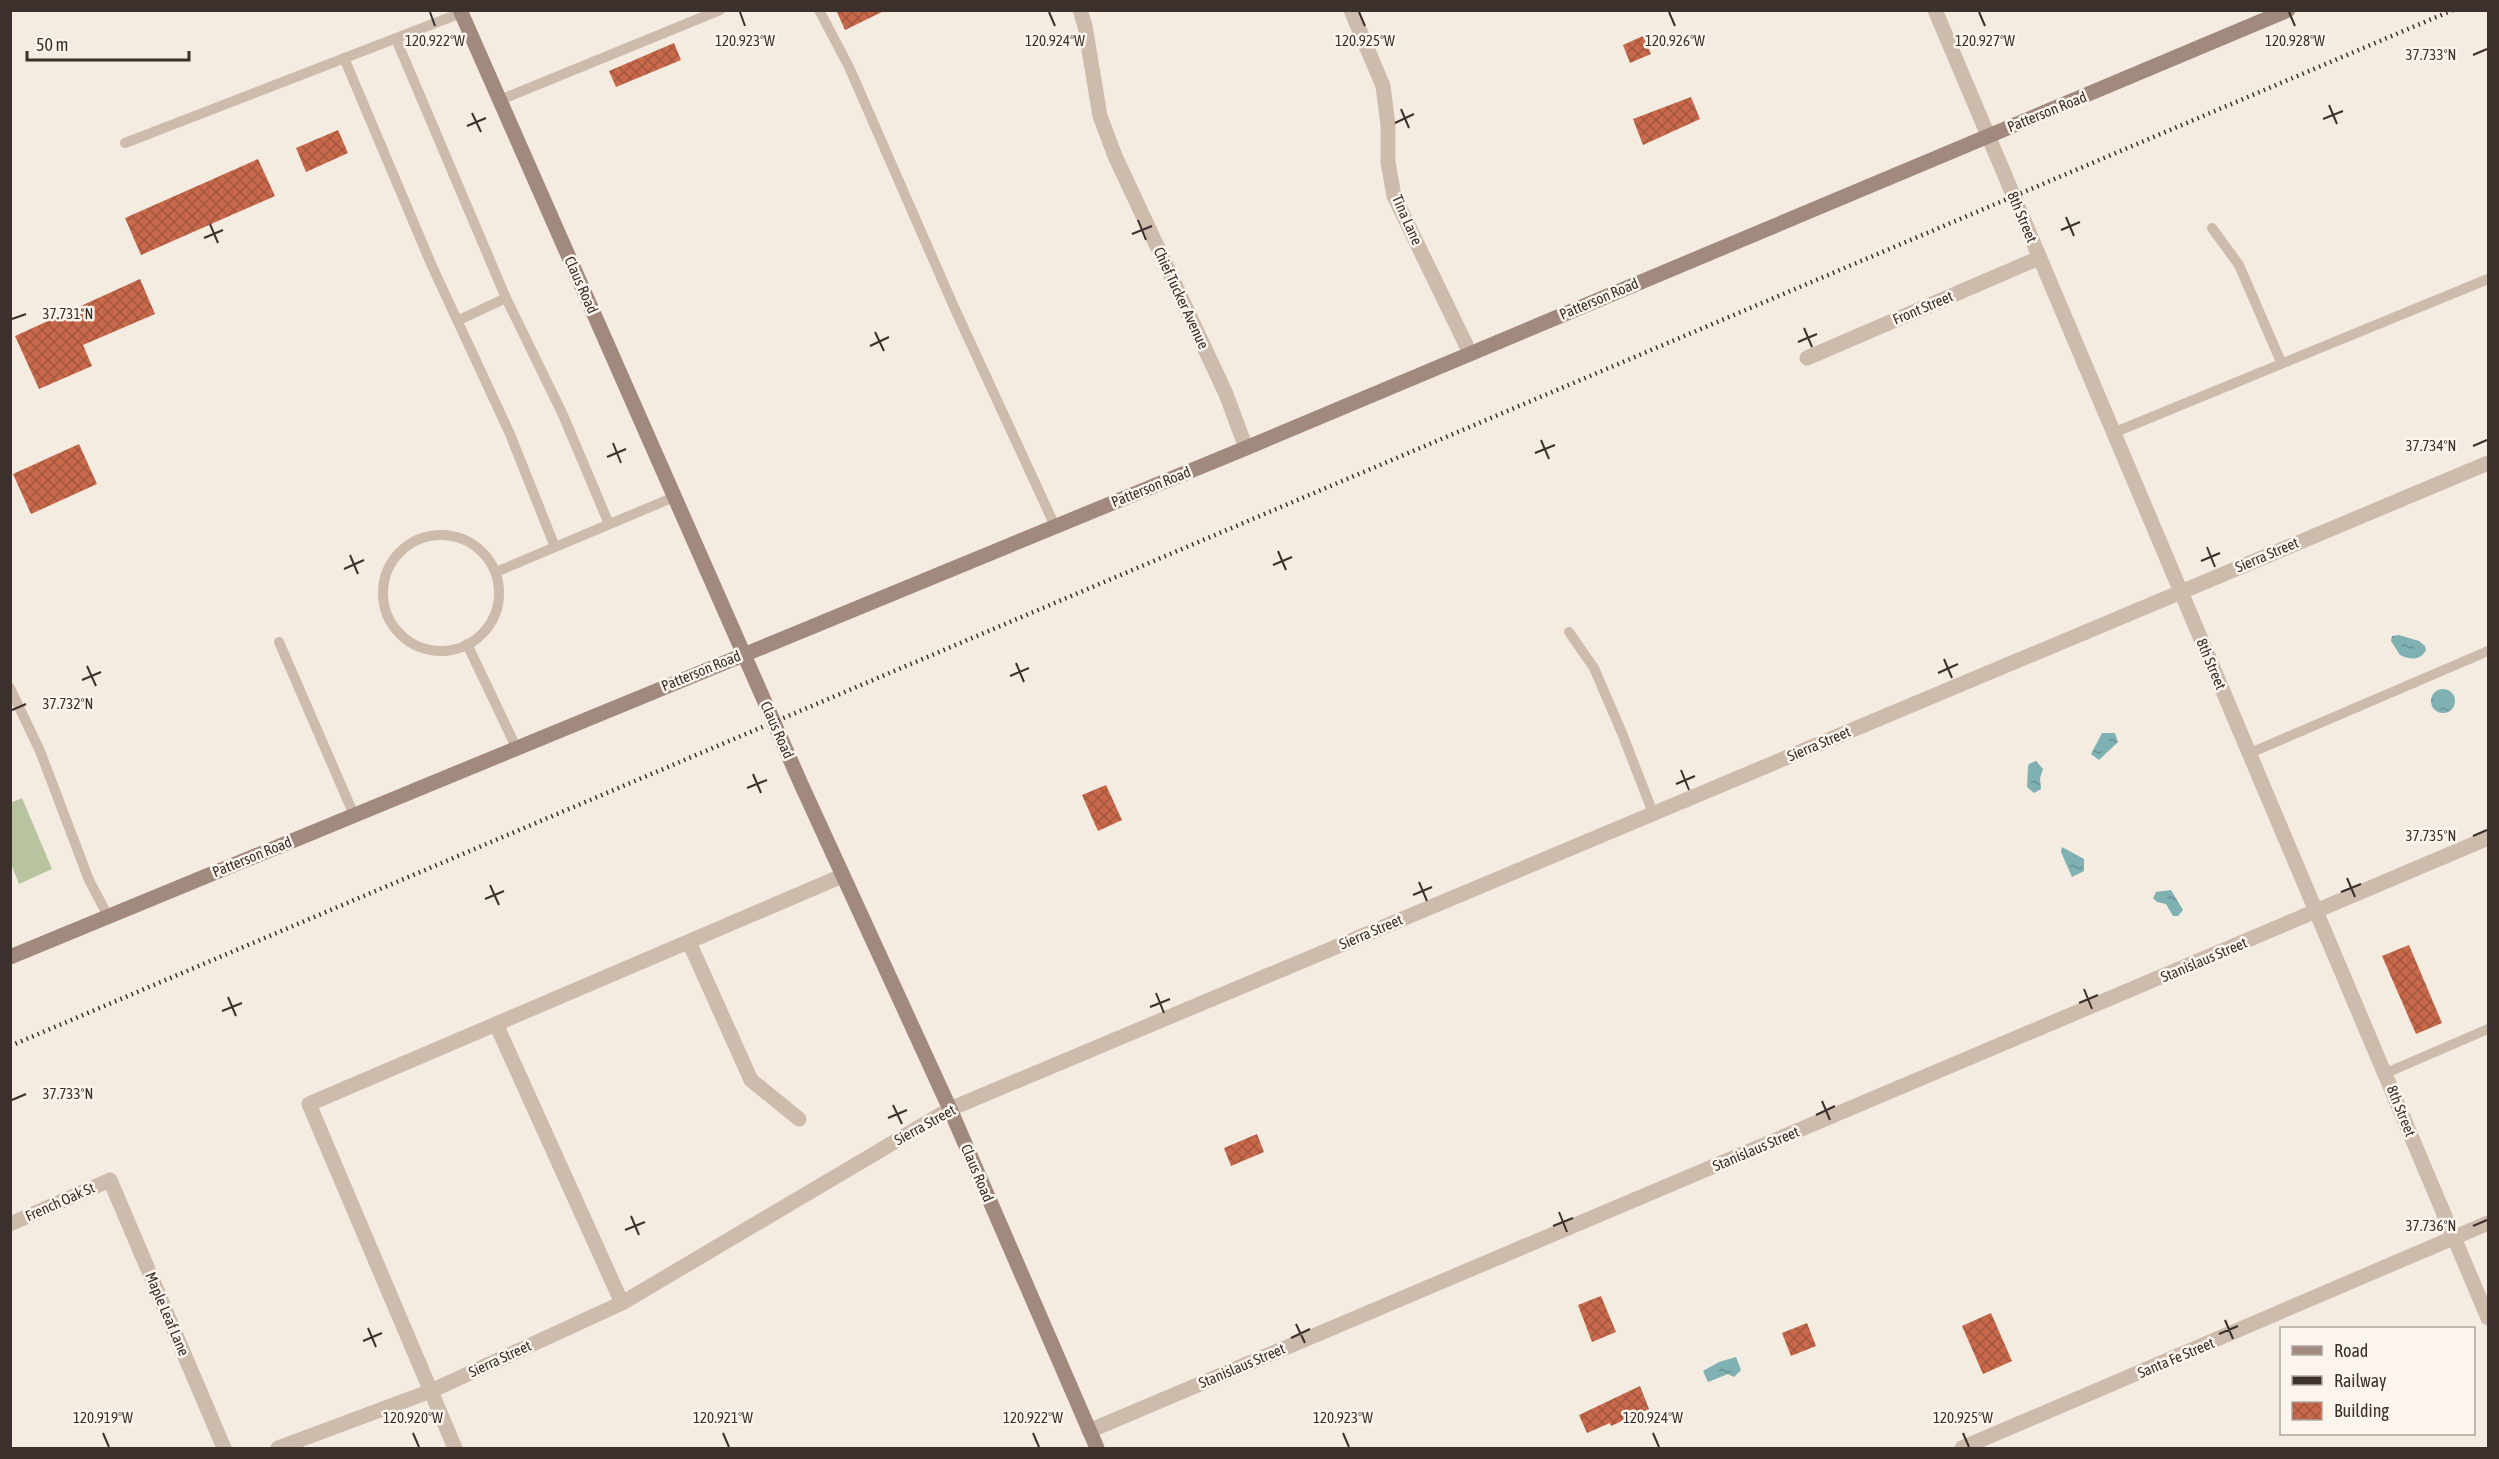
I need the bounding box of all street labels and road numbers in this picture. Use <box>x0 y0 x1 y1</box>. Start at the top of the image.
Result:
street label: Patterson Road <box>2005 88 2089 135</box>
street label: 8th Street <box>2004 189 2041 245</box>
street label: Tina Lane <box>1389 192 1426 248</box>
street label: Chief Tucker Avenue <box>1150 244 1213 351</box>
street label: Claus Road <box>561 254 602 316</box>
street label: Patterson Road <box>1557 274 1641 323</box>
street label: Front Street <box>1890 287 1955 328</box>
street label: Patterson Road <box>1109 463 1193 510</box>
street label: Sierra Street <box>2233 534 2301 575</box>
street label: 8th Street <box>2193 636 2230 692</box>
street label: Patterson Road <box>659 647 743 694</box>
street label: Claus Road <box>757 699 798 761</box>
street label: Sierra Street <box>1785 723 1853 764</box>
street label: Patterson Road <box>210 833 294 880</box>
street label: Sierra Street <box>1337 911 1405 952</box>
street label: Stanislaus Street <box>2158 934 2250 985</box>
street label: 8th Street <box>2384 1083 2419 1139</box>
street label: Sierra Street <box>891 1101 958 1148</box>
street label: Stanislaus Street <box>1710 1123 1802 1174</box>
street label: Claus Road <box>958 1141 997 1204</box>
street label: French Oak St <box>22 1179 97 1224</box>
street label: Maple Leaf Lane <box>142 1269 193 1358</box>
street label: Santa Fe Street <box>2135 1334 2217 1381</box>
street label: Sierra Street <box>466 1337 534 1380</box>
street label: Stanislaus Street <box>1196 1340 1288 1391</box>

